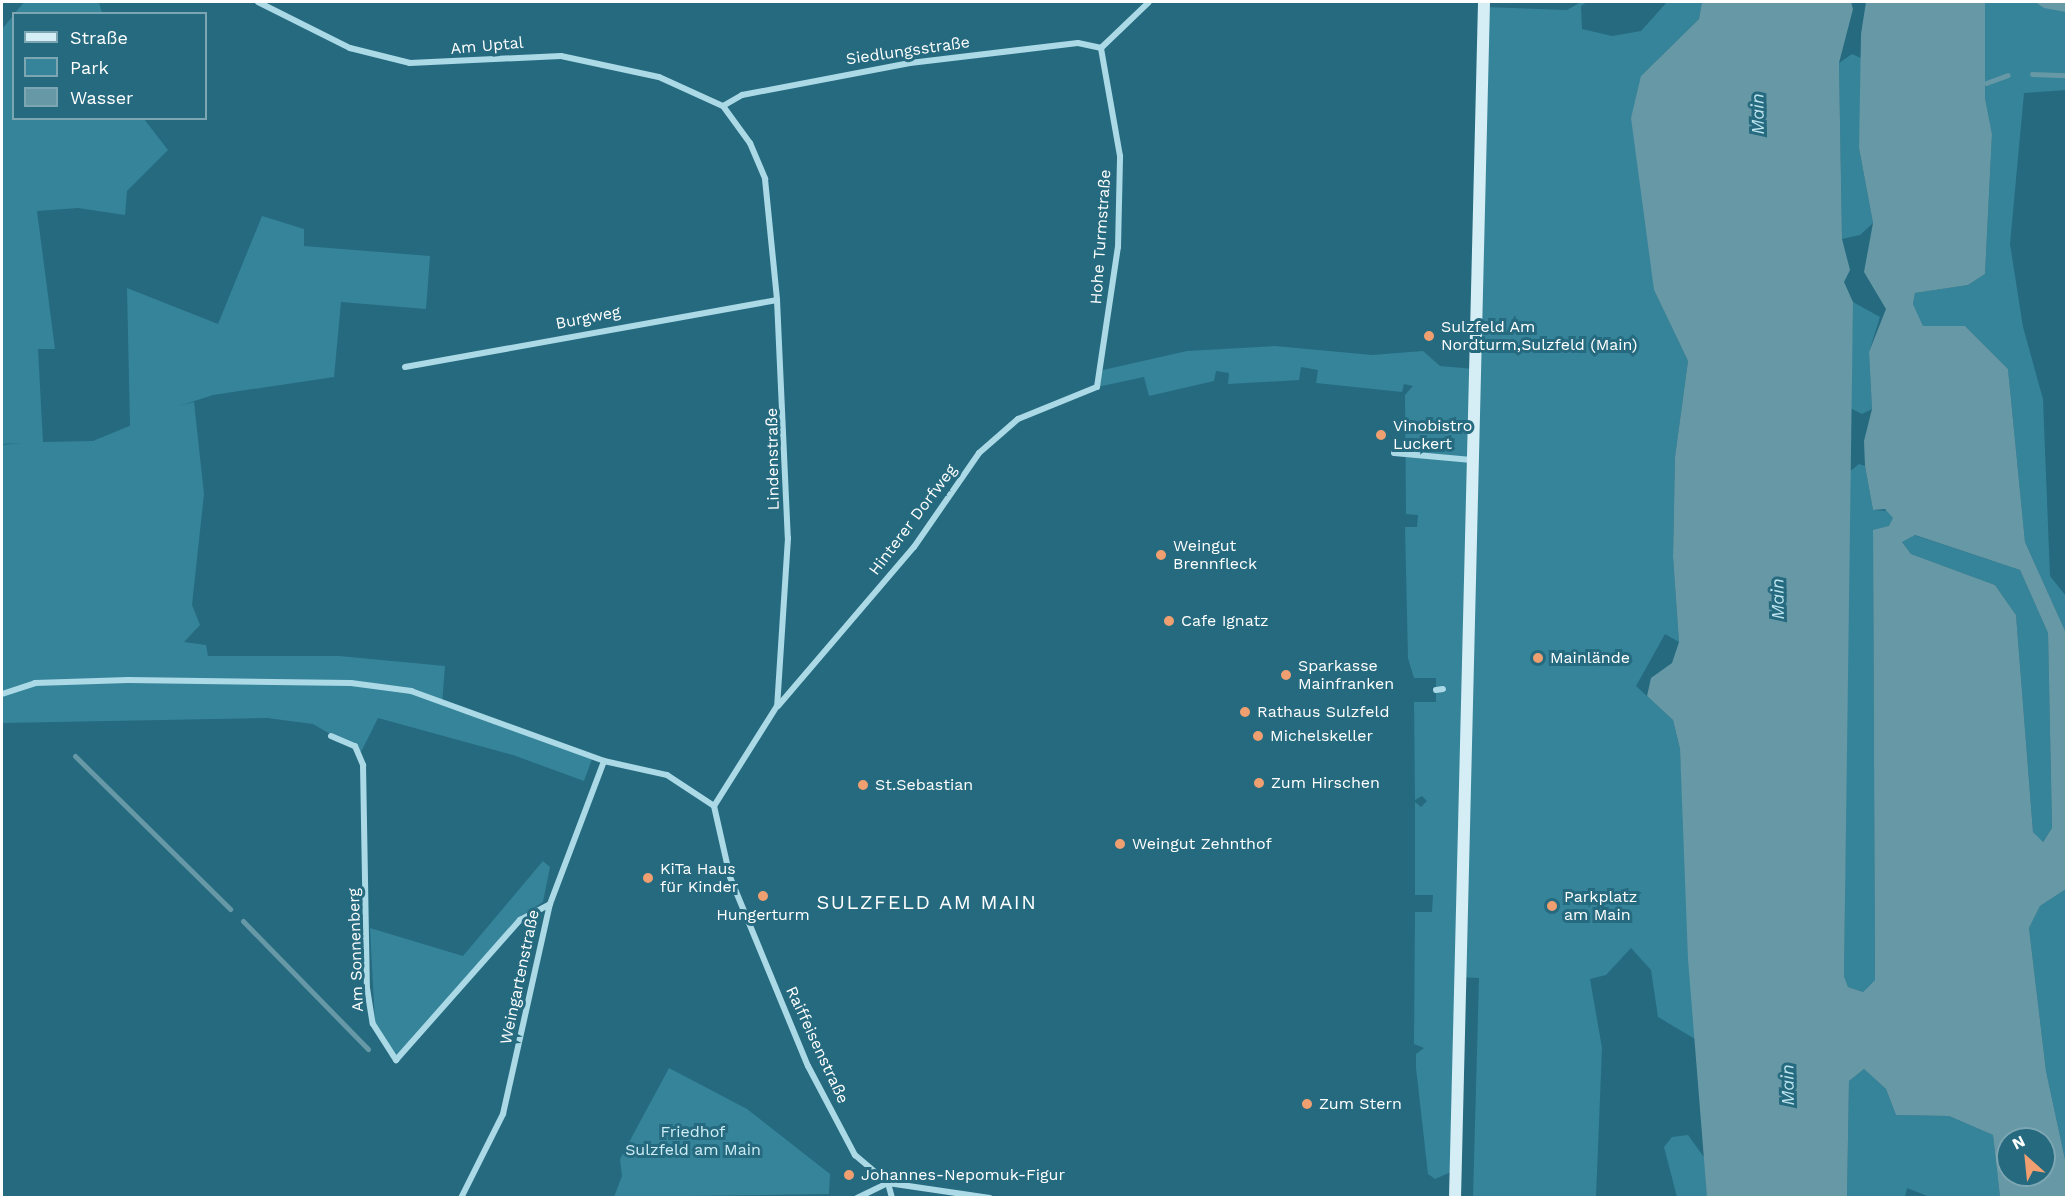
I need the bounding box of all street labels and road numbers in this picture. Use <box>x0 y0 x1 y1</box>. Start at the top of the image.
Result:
street label: Am Uptal <box>450 33 524 59</box>
street label: Siedlungsstraße <box>845 33 971 69</box>
street label: Hohe Turmstraße <box>1087 169 1115 305</box>
street label: Burgweg <box>554 302 622 334</box>
street label: Lindenstraße <box>763 408 783 510</box>
street label: Hinterer Dorfweg <box>865 461 961 579</box>
street label: Am Sonnenberg <box>344 888 368 1012</box>
street label: Weingartenstraße <box>496 908 544 1046</box>
street label: Raiffeisenstraße <box>781 983 853 1107</box>

